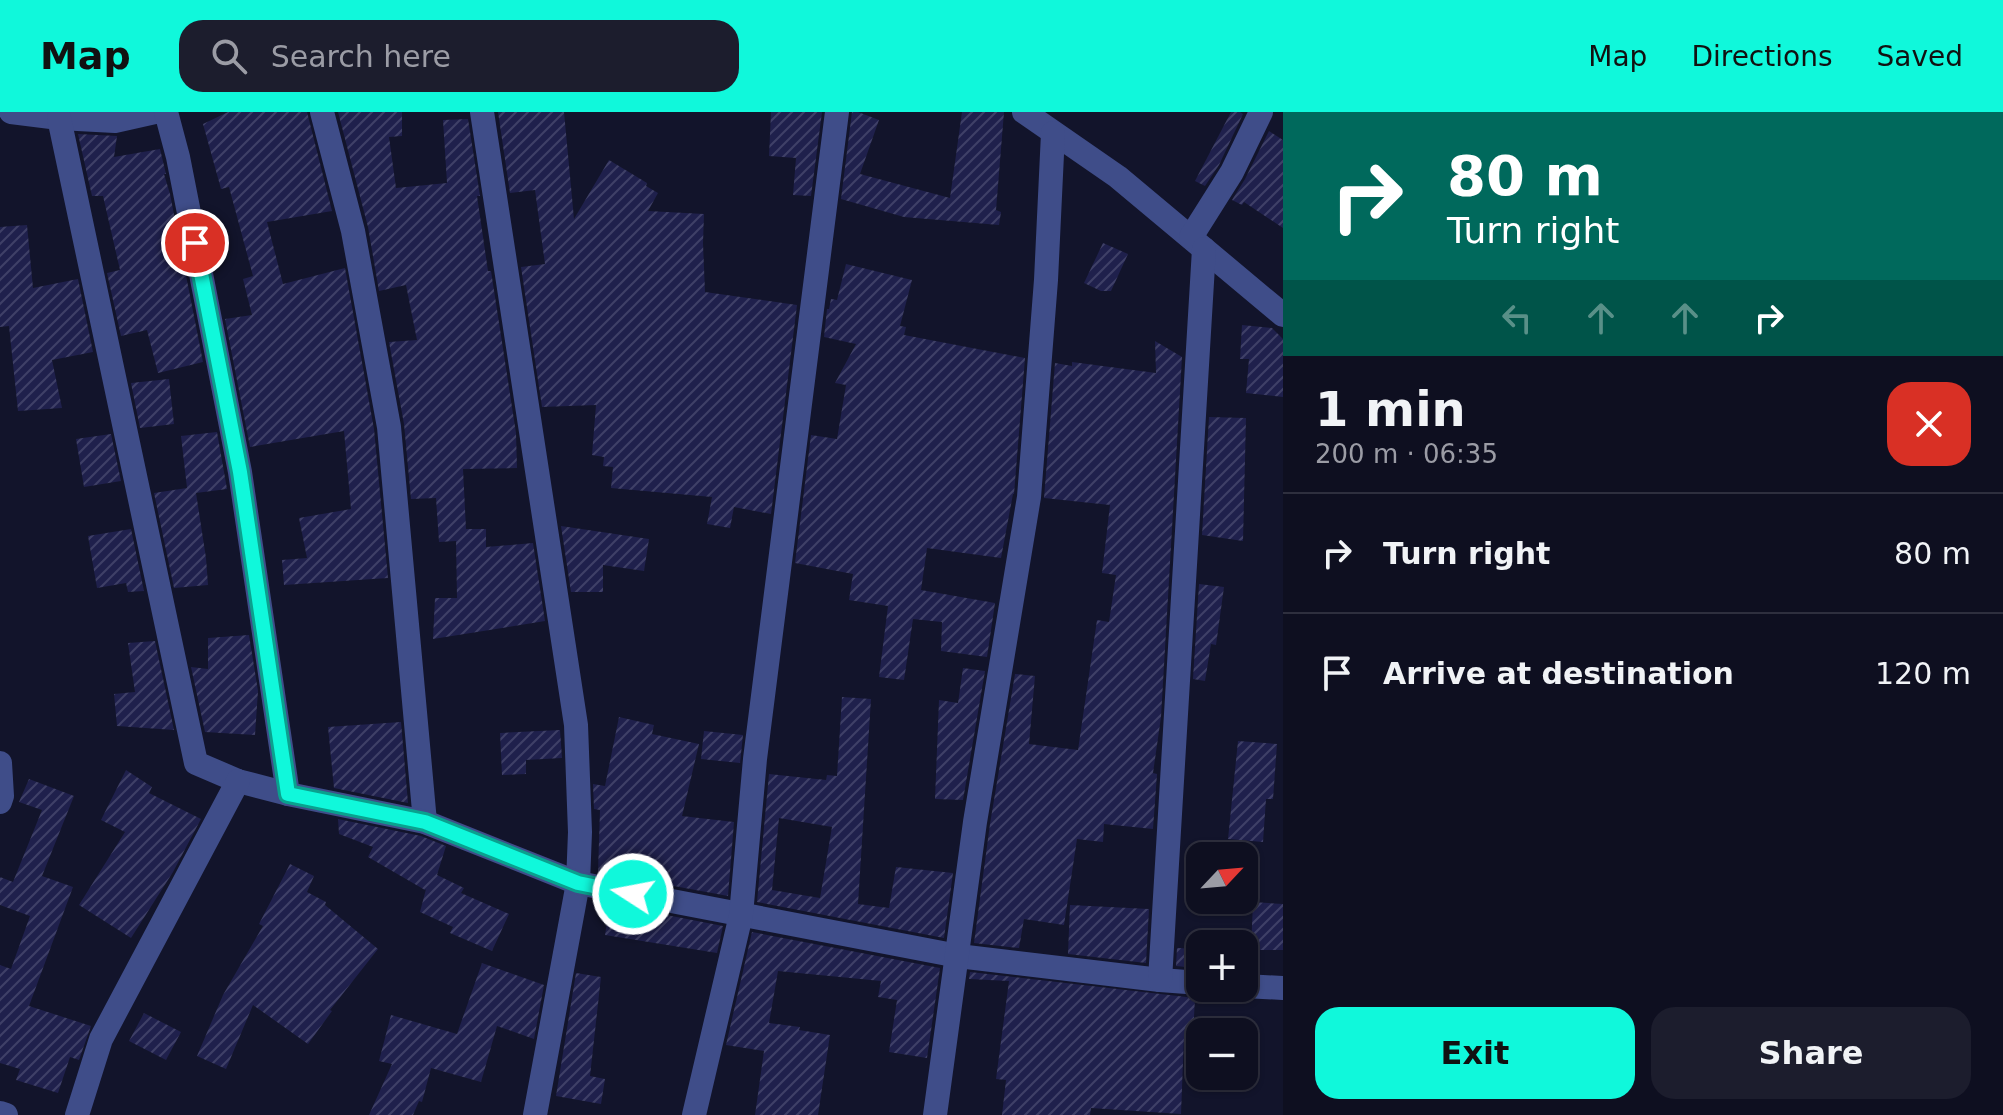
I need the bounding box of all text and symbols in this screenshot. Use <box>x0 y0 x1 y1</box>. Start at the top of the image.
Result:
search box <box>179 20 739 92</box>
text: Map <box>40 34 131 78</box>
icon: search <box>207 34 251 78</box>
text: Search here <box>271 39 451 74</box>
text: Map <box>1588 40 1647 73</box>
text: Directions <box>1691 40 1832 73</box>
text: Saved <box>1876 40 1963 73</box>
text: 80 m <box>1447 143 1603 208</box>
icon: right <box>1315 144 1419 248</box>
pin <box>161 209 229 277</box>
text: Turn right <box>1447 210 1619 251</box>
icon: arrive <box>173 221 217 265</box>
icon: left <box>1495 296 1539 340</box>
icon: ahead <box>1579 296 1623 340</box>
icon: ahead <box>1663 296 1707 340</box>
icon: right <box>1747 296 1791 340</box>
text: 1 min <box>1315 381 1466 437</box>
button: close <box>1887 382 1971 466</box>
text: 200 m · 06:35 <box>1315 439 1498 469</box>
icon: right <box>1315 531 1359 575</box>
text: Turn right <box>1383 536 1550 571</box>
text: 80 m <box>1894 536 1971 571</box>
icon: arrive <box>1315 651 1359 695</box>
text: Arrive at destination <box>1383 656 1734 691</box>
text: 120 m <box>1875 656 1971 691</box>
north arrow <box>1186 842 1258 914</box>
map controls <box>1186 842 1258 1090</box>
position arrow <box>591 852 675 936</box>
button: + <box>1186 930 1258 1002</box>
button: Exit <box>1315 1007 1635 1099</box>
button: Share <box>1651 1007 1971 1099</box>
button: − <box>1186 1018 1258 1090</box>

